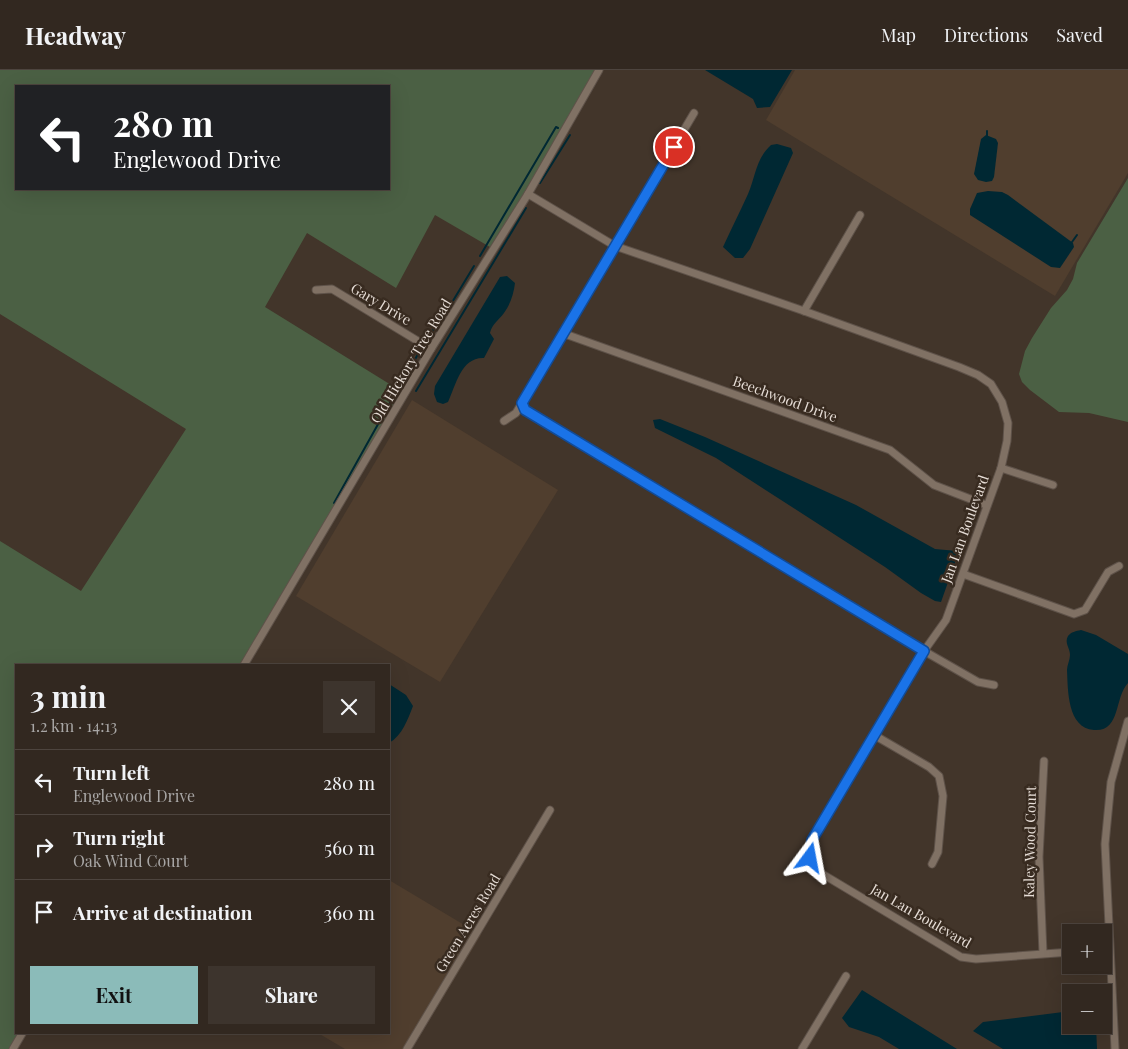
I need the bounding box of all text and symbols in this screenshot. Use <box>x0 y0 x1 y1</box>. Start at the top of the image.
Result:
text: Headway <box>25 19 126 51</box>
text: Map <box>881 23 916 47</box>
text: Directions <box>944 23 1028 47</box>
text: Saved <box>1056 23 1103 47</box>
text: 280 m <box>113 99 213 146</box>
icon: left <box>30 105 95 170</box>
pin <box>653 126 695 168</box>
icon: arrive <box>660 133 688 161</box>
text: Englewood Drive <box>113 144 281 174</box>
street label: Gary Drive <box>347 278 415 329</box>
street label: Old Hickory Tree Road <box>366 295 455 427</box>
street label: Beechwood Drive <box>730 371 840 426</box>
street label: Jan Lan Boulevard <box>936 472 993 586</box>
text: 3 min <box>30 676 106 716</box>
button: close <box>323 681 375 733</box>
text: 1.2 km · 14:13 <box>30 715 117 736</box>
text: Turn left <box>73 759 150 785</box>
icon: left <box>30 768 58 796</box>
text: 280 m <box>323 769 375 795</box>
text: Englewood Drive <box>73 785 195 806</box>
street label: Kaley Wood Court <box>1019 785 1040 898</box>
text: Turn right <box>73 824 165 850</box>
position arrow <box>783 831 835 883</box>
icon: right <box>30 833 58 861</box>
text: 560 m <box>324 834 375 860</box>
text: Oak Wind Court <box>73 850 188 871</box>
street label: Green Acres Road <box>431 870 504 975</box>
street label: Jan Lan Boulevard <box>867 878 975 952</box>
icon: arrive <box>30 898 58 926</box>
text: Arrive at destination <box>73 899 253 925</box>
text: 360 m <box>324 899 375 925</box>
map controls <box>1062 924 1112 1034</box>
button: + <box>1062 924 1112 974</box>
button: Exit <box>30 966 198 1024</box>
button: Share <box>208 966 375 1024</box>
button: − <box>1062 984 1112 1034</box>

